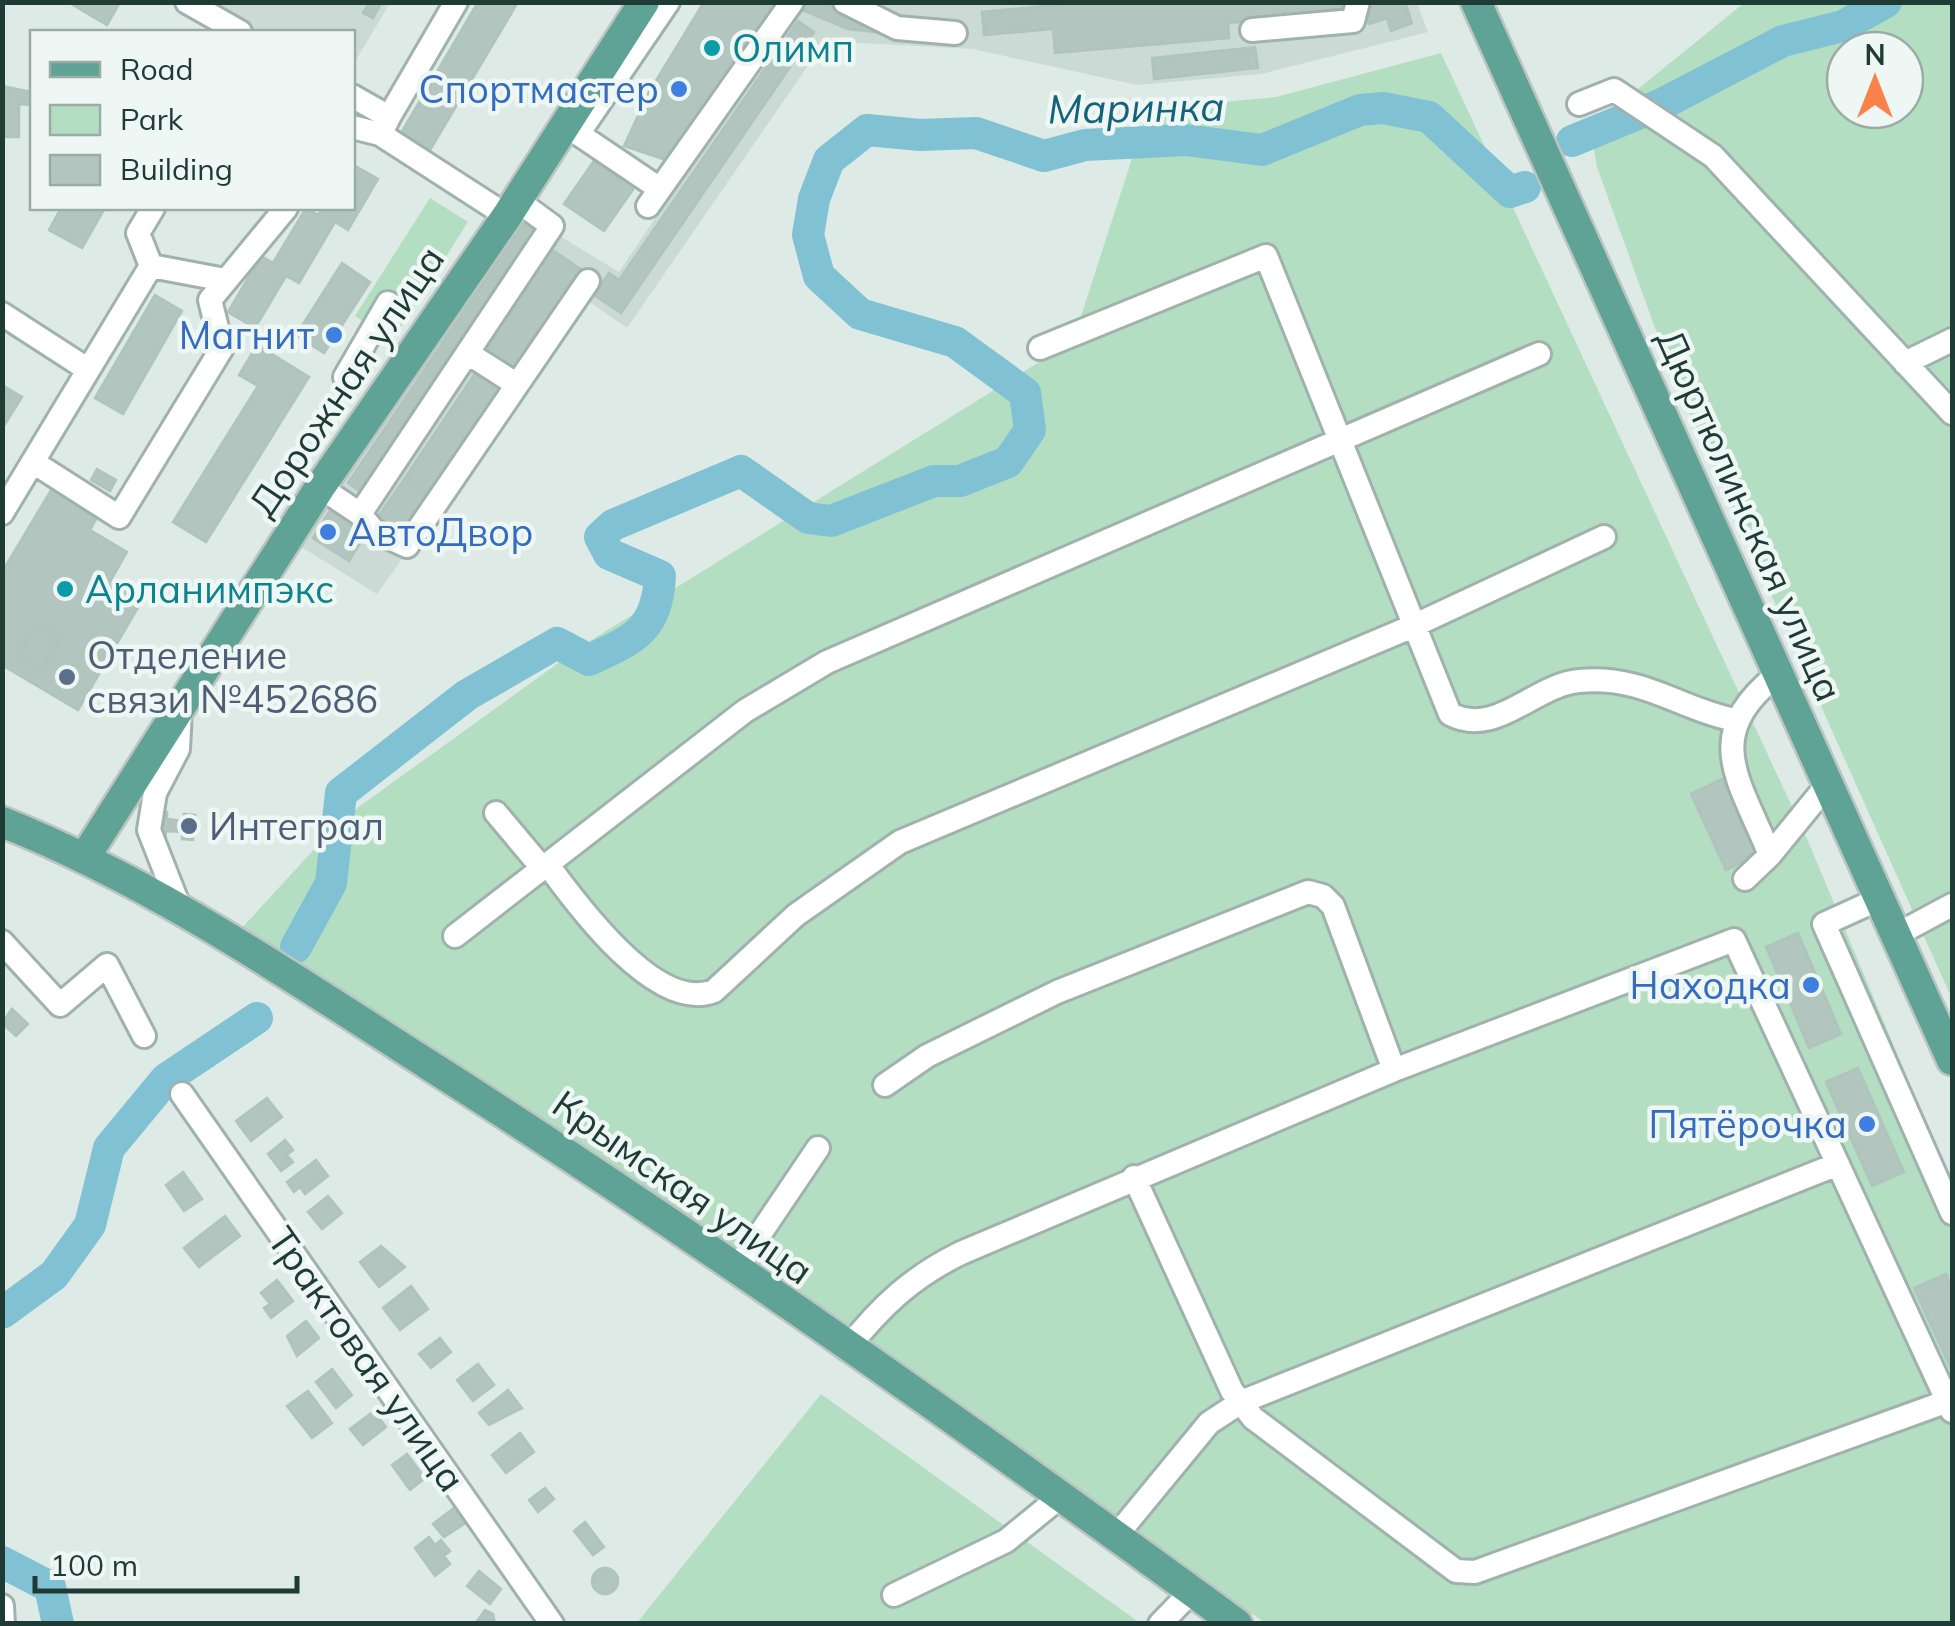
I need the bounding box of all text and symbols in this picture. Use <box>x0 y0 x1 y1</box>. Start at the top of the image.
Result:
place label: Олимп <box>732 24 854 72</box>
legend <box>30 30 355 210</box>
north arrow <box>1825 30 1925 130</box>
marker: Олимп <box>701 37 723 59</box>
text: N <box>1864 37 1886 72</box>
text: Road <box>120 50 194 88</box>
place label: Спортмастер <box>418 65 659 113</box>
marker: Спортмастер <box>668 78 690 100</box>
water label: Маринка <box>1047 80 1225 134</box>
text: Park <box>120 100 184 138</box>
text: Building <box>120 150 233 188</box>
street label: Дорожная улица <box>238 237 454 525</box>
place label: Магнит <box>179 311 315 359</box>
street label: Дюртюлинская улица <box>1646 321 1854 709</box>
marker: Магнит <box>323 324 345 346</box>
place label: АвтоДвор <box>348 508 533 556</box>
marker: АвтоДвор <box>317 521 339 543</box>
place label: Арланимпэкс <box>85 565 334 613</box>
marker: Арланимпэкс <box>54 578 76 600</box>
place label: Отделение связи №452686 <box>87 631 378 723</box>
marker: Отделение связи №452686 <box>56 666 78 688</box>
place label: Интеграл <box>209 802 384 850</box>
marker: Интеграл <box>178 815 200 837</box>
place label: Находка <box>1630 961 1791 1009</box>
marker: Находка <box>1800 974 1822 996</box>
street label: Крымская улица <box>544 1079 822 1295</box>
place label: Пятёрочка <box>1649 1100 1847 1148</box>
marker: Пятёрочка <box>1856 1113 1878 1135</box>
street label: Трактовая улица <box>258 1217 476 1501</box>
scale bar <box>35 1531 298 1593</box>
text: 100 m <box>50 1546 138 1584</box>

